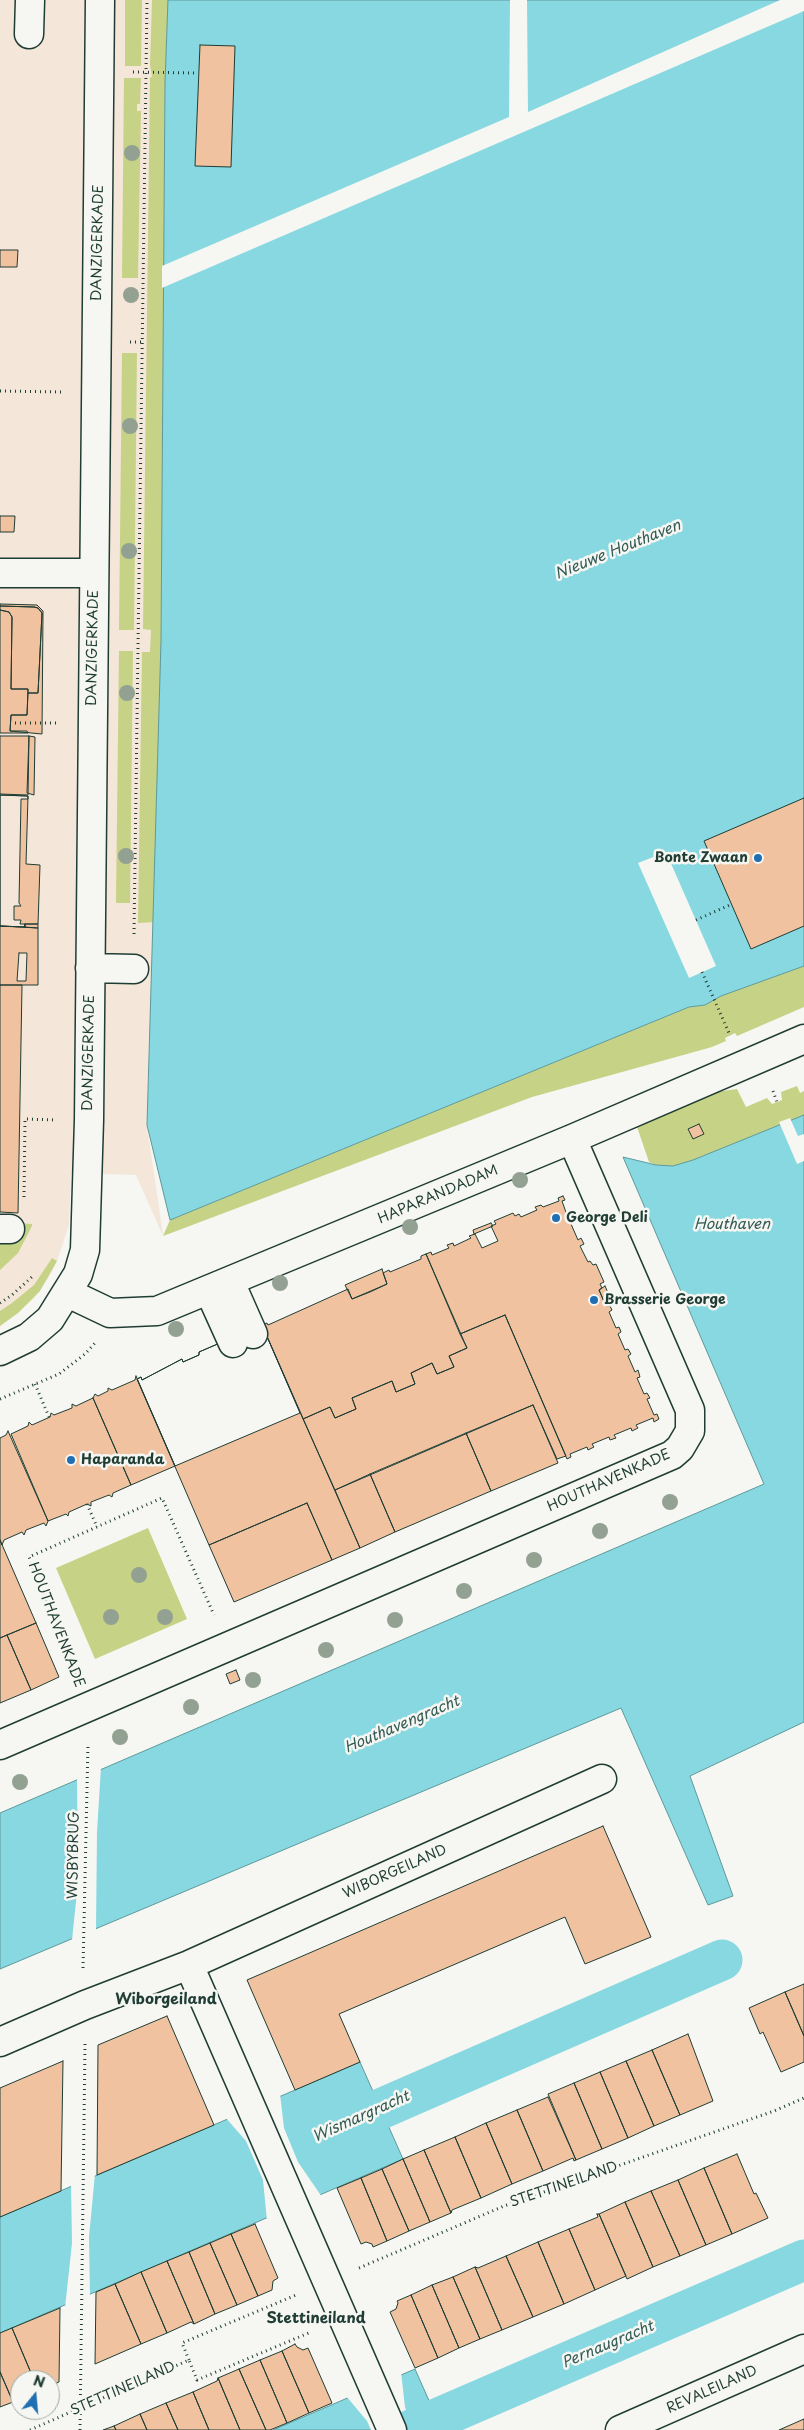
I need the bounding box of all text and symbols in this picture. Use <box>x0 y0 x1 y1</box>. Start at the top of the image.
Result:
street label: DANZIGERKADE <box>89 184 107 302</box>
water label: Nieuwe Houthaven <box>553 517 683 583</box>
street label: DANZIGERKADE <box>84 589 102 707</box>
place label: Bonte Zwaan <box>654 850 748 866</box>
marker: Bonte Zwaan <box>752 852 764 864</box>
street label: DANZIGERKADE <box>80 994 98 1112</box>
street label: HAPARANDADAM <box>375 1162 501 1228</box>
place label: George Deli <box>566 1210 648 1226</box>
marker: George Deli <box>550 1212 562 1224</box>
water label: Houthaven <box>694 1216 770 1234</box>
place label: Brasserie George <box>604 1292 725 1308</box>
marker: Brasserie George <box>588 1294 600 1306</box>
street label: HOUTHAVENKADE <box>545 1446 673 1516</box>
place label: Haparanda <box>81 1452 165 1468</box>
marker: Haparanda <box>65 1454 77 1466</box>
street label: HOUTHAVENKADE <box>24 1560 88 1690</box>
water label: Houthavengracht <box>342 1693 462 1757</box>
street label: WISBYBRUG <box>65 1811 83 1899</box>
street label: WIBORGEILAND <box>340 1842 450 1902</box>
district label: Wiborgeiland <box>115 1991 217 2009</box>
water label: Wismargracht <box>310 2088 412 2146</box>
street label: STETTINEILAND <box>508 2159 620 2211</box>
district label: Stettineiland <box>266 2310 366 2328</box>
water label: Pernaugracht <box>559 2318 657 2372</box>
street label: STETTINEILAND <box>68 2358 178 2420</box>
street label: REVALEILAND <box>664 2362 760 2418</box>
text: N <box>31 2369 48 2393</box>
north arrow <box>10 2370 60 2420</box>

